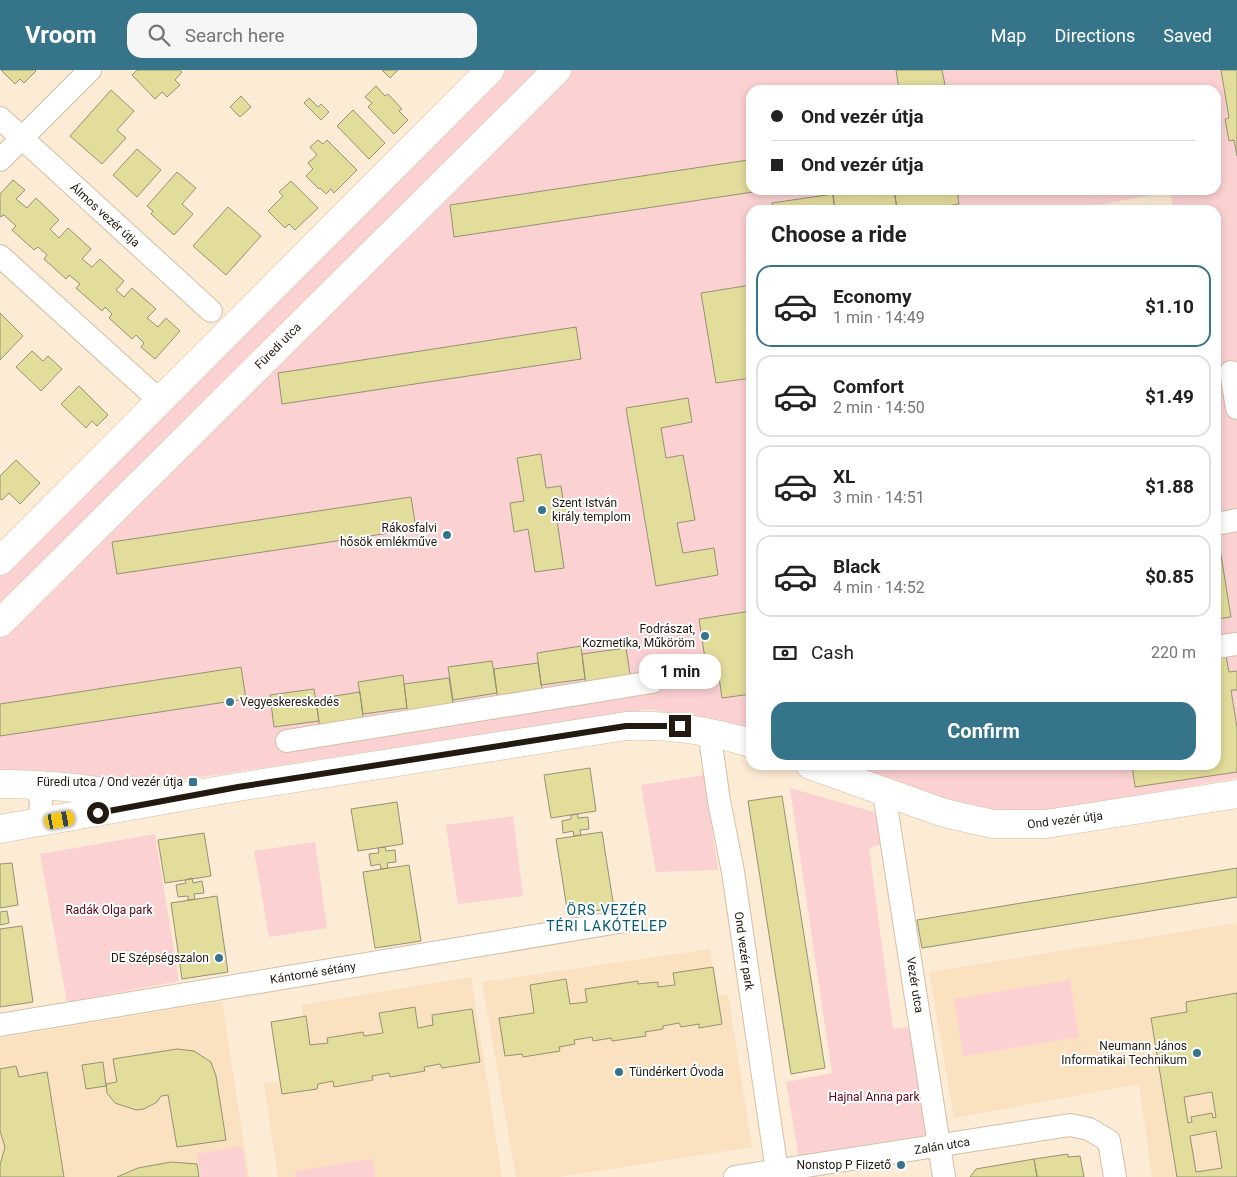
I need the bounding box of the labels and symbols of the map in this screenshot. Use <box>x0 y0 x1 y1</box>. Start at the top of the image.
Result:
street label: Álmos vezér útja <box>67 179 143 250</box>
street label: Füredi utca <box>252 320 304 372</box>
place label: Szent István király templom <box>552 496 631 524</box>
marker: Szent István király templom <box>536 504 548 516</box>
place label: Rákosfalvi hősök emlékműve <box>340 521 437 549</box>
marker: Rákosfalvi hősök emlékműve <box>441 529 453 541</box>
place label: Fodrászat, Kozmetika, Műköröm <box>582 622 695 650</box>
marker: Fodrászat, Kozmetika, Műköröm <box>699 630 711 642</box>
callout: 1 min <box>639 654 721 688</box>
place label: Vegyeskereskedés <box>240 695 339 709</box>
marker: Vegyeskereskedés <box>224 696 236 708</box>
route end <box>669 715 691 737</box>
place label: Füredi utca / Ond vezér útja <box>37 775 183 789</box>
marker: Füredi utca / Ond vezér útja <box>187 776 199 788</box>
route start <box>87 802 109 824</box>
street label: Ond vezér útja <box>1026 808 1104 832</box>
car <box>43 810 76 830</box>
district label: ÖRS VEZÉR TÉRI LAKÓTELEP <box>546 901 668 934</box>
park label: Radák Olga park <box>65 903 153 917</box>
street label: Ond vezér park <box>732 911 757 992</box>
place label: DE Szépségszalon <box>111 951 209 965</box>
marker: DE Szépségszalon <box>213 952 225 964</box>
street label: Vezér utca <box>904 956 926 1014</box>
street label: Kántorné sétány <box>269 959 357 987</box>
place label: Neumann János Informatikai Technikum <box>1061 1039 1187 1067</box>
marker: Neumann János Informatikai Technikum <box>1191 1047 1203 1059</box>
place label: Tündérkert Óvoda <box>629 1064 724 1079</box>
marker: Tündérkert Óvoda <box>613 1066 625 1078</box>
park label: Hajnal Anna park <box>828 1090 920 1104</box>
street label: Zalán utca <box>913 1135 971 1157</box>
place label: Nonstop P Fiizető <box>797 1158 891 1172</box>
marker: Nonstop P Fiizető <box>895 1159 907 1171</box>

